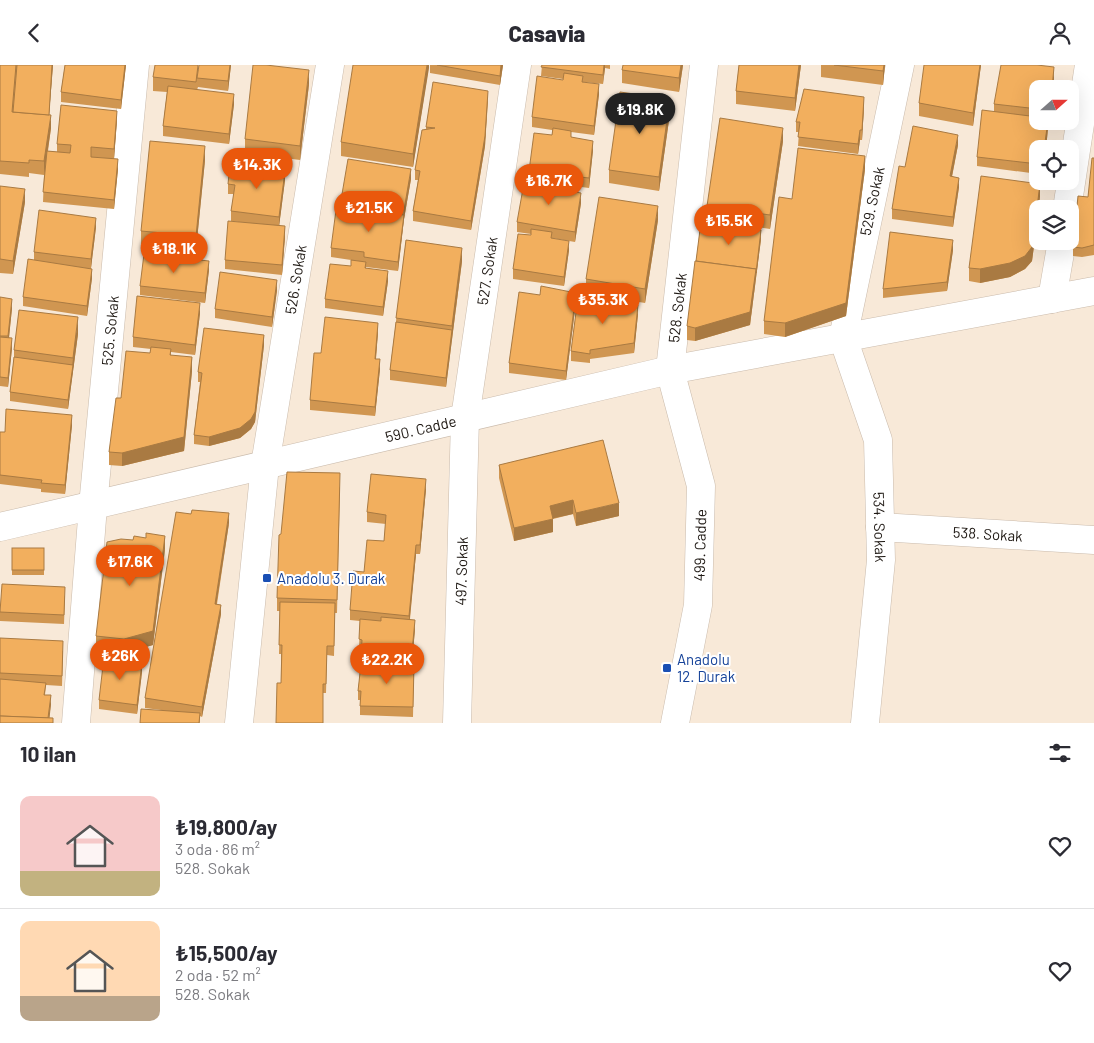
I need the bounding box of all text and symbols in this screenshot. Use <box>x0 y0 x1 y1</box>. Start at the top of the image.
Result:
icon: back <box>20 19 48 47</box>
icon: person <box>1046 19 1074 47</box>
text: Casavia <box>509 20 585 46</box>
north arrow <box>1029 80 1079 130</box>
map controls <box>1029 80 1079 250</box>
pin: ₺19.8K <box>599 93 681 135</box>
text: ₺19.8K <box>616 99 664 118</box>
button: locate <box>1029 140 1079 190</box>
pin: ₺14.3K <box>216 147 298 190</box>
text: ₺14.3K <box>233 154 281 173</box>
pin: ₺16.7K <box>508 163 590 206</box>
street label: 529. Sokak <box>856 164 888 237</box>
text: ₺16.7K <box>526 170 572 189</box>
pin: ₺21.5K <box>328 191 410 233</box>
text: ₺21.5K <box>345 197 393 216</box>
button: layers <box>1029 200 1079 250</box>
pin: ₺15.5K <box>688 203 770 246</box>
text: ₺15.5K <box>705 210 753 229</box>
pin: ₺18.1K <box>133 231 215 274</box>
street label: 527. Sokak <box>473 235 501 306</box>
text: ₺18.1K <box>152 238 196 257</box>
street label: 526. Sokak <box>281 243 310 316</box>
street label: 528. Sokak <box>664 271 690 344</box>
pin: ₺35.3K <box>562 283 644 325</box>
text: ₺35.3K <box>578 289 628 308</box>
street label: 525. Sokak <box>97 294 122 366</box>
street label: 590. Cadde <box>383 411 458 445</box>
street label: 534. Sokak <box>870 492 890 563</box>
street label: 499. Cadde <box>690 509 709 582</box>
street label: 538. Sokak <box>952 522 1024 545</box>
street label: 497. Sokak <box>451 536 471 606</box>
pin: ₺17.6K <box>89 545 171 587</box>
text: ₺17.6K <box>107 551 153 570</box>
place label: Anadolu 3. Durak <box>277 569 386 587</box>
marker: Anadolu 3. Durak <box>261 572 273 584</box>
pin: ₺26K <box>90 639 150 681</box>
pin: ₺22.2K <box>346 643 428 685</box>
text: ₺26K <box>101 645 139 664</box>
text: ₺22.2K <box>361 649 413 668</box>
place label: Anadolu 12. Durak <box>677 650 736 685</box>
marker: Anadolu 12. Durak <box>661 662 673 674</box>
icon: filters <box>1046 739 1074 767</box>
text: 10 ilan <box>20 741 76 766</box>
text: ₺19,800/ay <box>175 814 277 839</box>
icon: home <box>60 816 120 876</box>
icon: heart <box>1046 832 1074 860</box>
text: 3 oda · 86 m² <box>175 839 260 858</box>
text: 528. Sokak <box>175 858 250 877</box>
text: ₺15,500/ay <box>175 940 278 965</box>
icon: home <box>60 941 120 1001</box>
icon: heart <box>1046 957 1074 985</box>
text: 2 oda · 52 m² <box>175 965 261 984</box>
text: 528. Sokak <box>175 984 250 1003</box>

